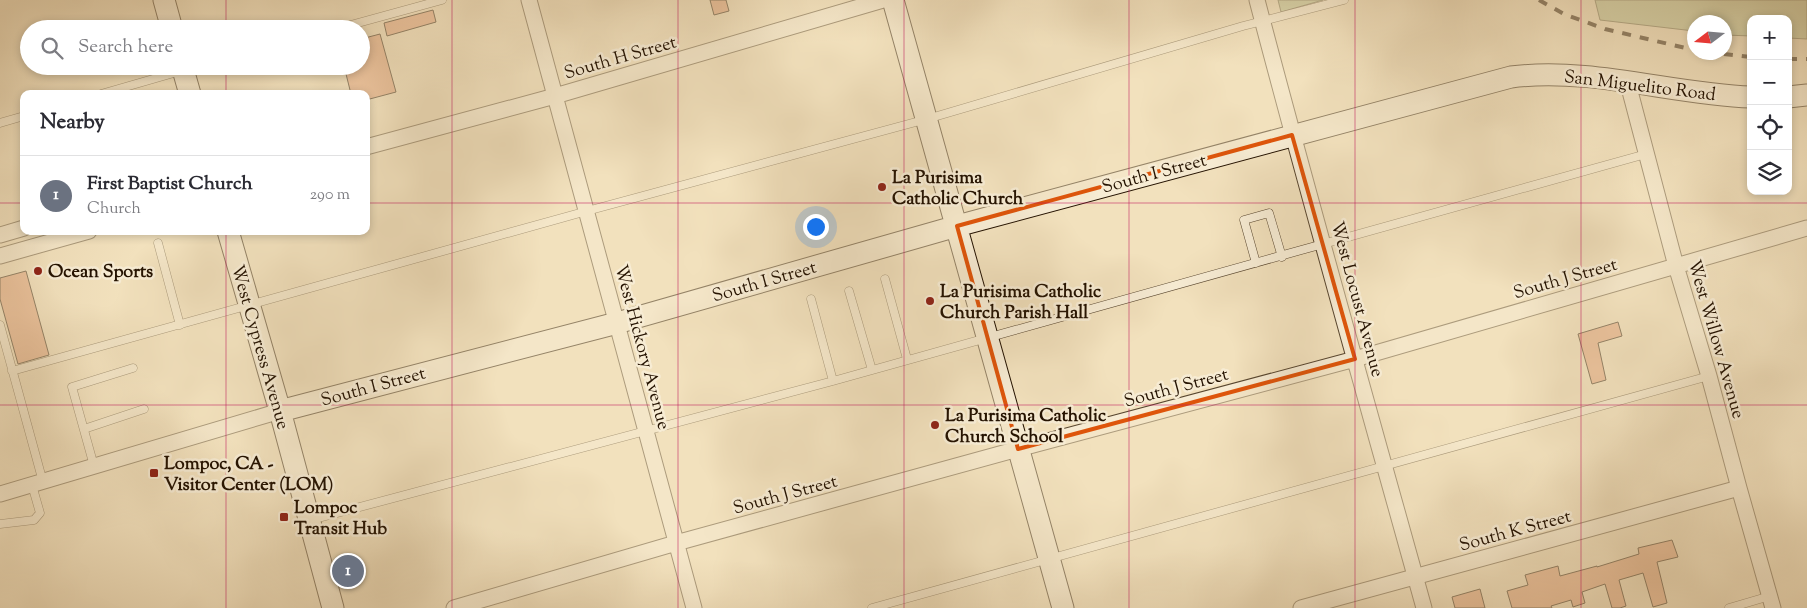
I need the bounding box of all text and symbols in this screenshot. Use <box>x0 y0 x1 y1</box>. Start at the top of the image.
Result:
north arrow <box>1687 15 1732 60</box>
map controls <box>1747 15 1792 195</box>
button: + <box>1747 15 1792 60</box>
search box <box>20 20 370 75</box>
street label: South H Street <box>561 30 680 87</box>
icon: search <box>38 34 66 62</box>
text: Search here <box>78 34 173 61</box>
button: − <box>1747 60 1792 105</box>
street label: San Miguelito Road <box>1562 65 1717 109</box>
button: locate <box>1747 105 1792 150</box>
text: Nearby <box>40 108 105 138</box>
street label: South I Street <box>1099 148 1210 201</box>
button: layers <box>1747 150 1792 195</box>
place label: La Purisima Catholic Church <box>892 166 1024 213</box>
text: First Baptist Church <box>87 171 253 198</box>
marker: La Purisima Catholic Church <box>876 181 888 193</box>
text: 1 <box>53 184 59 207</box>
text: 290 m <box>310 184 350 207</box>
text: Church <box>87 198 141 221</box>
your location <box>803 214 829 240</box>
street label: West Locust Avenue <box>1323 219 1389 380</box>
street label: South J Street <box>1511 253 1621 307</box>
street label: South I Street <box>709 256 820 310</box>
street label: West Willow Avenue <box>1680 257 1750 422</box>
place label: Ocean Sports <box>48 260 153 286</box>
street label: West Cypress Avenue <box>223 262 295 433</box>
street label: West Hickory Avenue <box>607 262 676 433</box>
marker: Ocean Sports <box>32 265 44 277</box>
place label: La Purisima Catholic Church Parish Hall <box>940 280 1102 327</box>
marker: La Purisima Catholic Church Parish Hall <box>924 295 936 307</box>
street label: South I Street <box>318 361 429 414</box>
street label: South J Street <box>1121 363 1232 415</box>
place label: La Purisima Catholic Church School <box>945 404 1107 451</box>
marker: La Purisima Catholic Church School <box>929 419 941 431</box>
place label: Lompoc, CA - Visitor Center (LOM) <box>164 452 333 499</box>
marker: Lompoc, CA - Visitor Center (LOM) <box>148 467 160 479</box>
street label: South J Street <box>730 470 841 522</box>
place label: Lompoc Transit Hub <box>294 496 387 543</box>
street label: South K Street <box>1457 505 1574 559</box>
marker: Lompoc Transit Hub <box>278 511 290 523</box>
pin: 1 <box>332 552 364 590</box>

